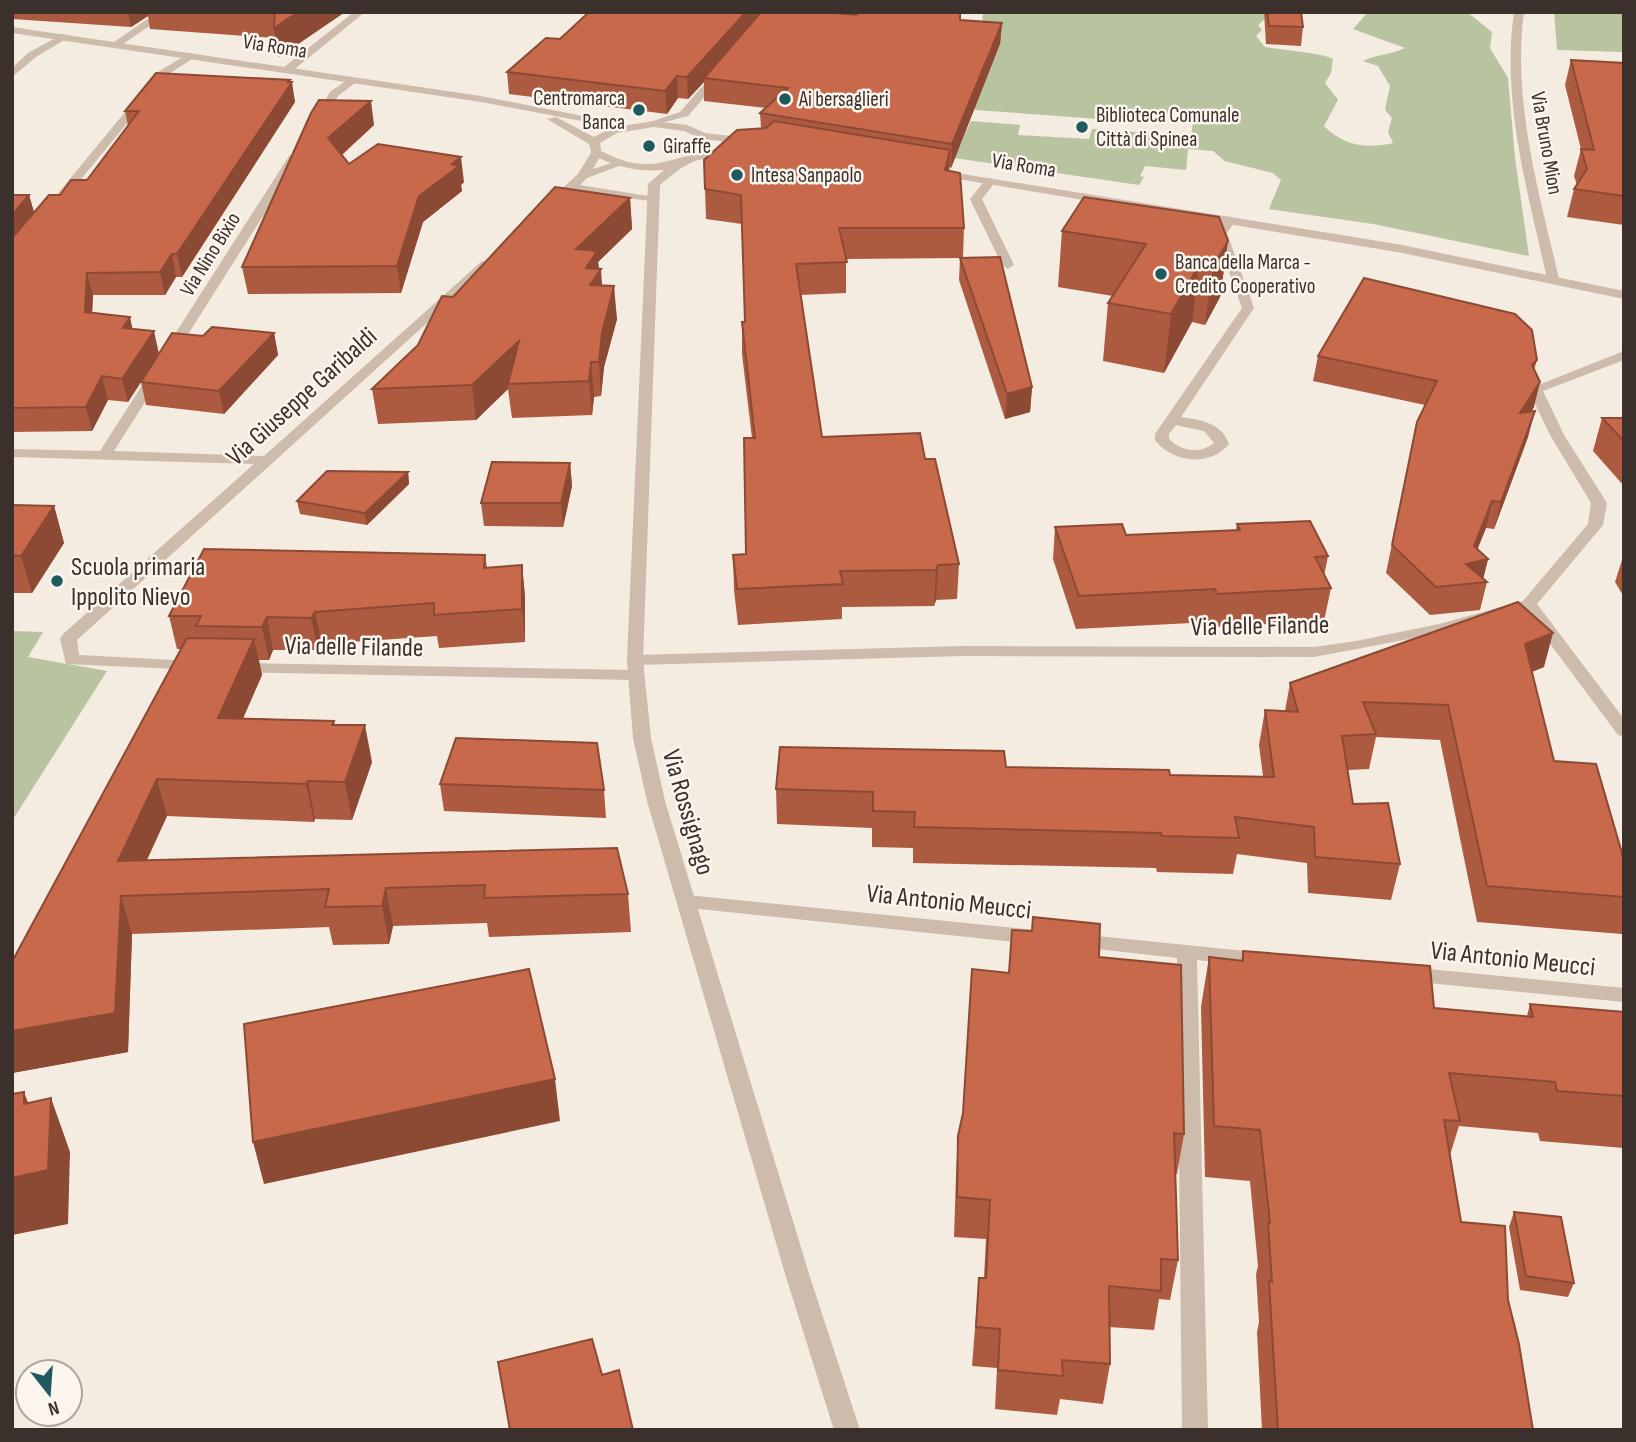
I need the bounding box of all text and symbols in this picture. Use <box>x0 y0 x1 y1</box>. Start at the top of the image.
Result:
street label: Via Roma <box>241 29 309 64</box>
place label: Centromarca Banca <box>533 86 625 135</box>
place label: Ai bersaglieri <box>798 87 889 112</box>
street label: Via Bruno Mion <box>1525 90 1568 196</box>
marker: Ai bersaglieri <box>777 91 793 107</box>
marker: Centromarca Banca <box>631 102 647 118</box>
place label: Biblioteca Comunale Città di Spinea <box>1096 103 1240 152</box>
marker: Biblioteca Comunale Città di Spinea <box>1074 119 1090 135</box>
place label: Giraffe <box>663 134 711 159</box>
marker: Giraffe <box>641 138 657 154</box>
street label: Via Roma <box>990 148 1058 183</box>
place label: Intesa Sanpaolo <box>751 163 862 188</box>
marker: Intesa Sanpaolo <box>729 167 745 183</box>
street label: Via Nino Bixio <box>175 208 246 301</box>
place label: Banca della Marca - Credito Cooperativo <box>1175 250 1316 299</box>
marker: Banca della Marca - Credito Cooperativo <box>1153 266 1169 282</box>
street label: Via Giuseppe Garibaldi <box>220 321 384 473</box>
place label: Scuola primaria Ippolito Nievo <box>71 552 205 613</box>
marker: Scuola primaria Ippolito Nievo <box>49 573 65 589</box>
street label: Via delle Filande <box>1190 610 1330 643</box>
street label: Via delle Filande <box>284 631 424 664</box>
street label: Via Rossignago <box>655 746 720 879</box>
street label: Via Antonio Meucci <box>865 878 1033 927</box>
street label: Via Antonio Meucci <box>1429 935 1597 984</box>
north arrow <box>14 1358 84 1428</box>
text: N <box>45 1395 62 1420</box>

